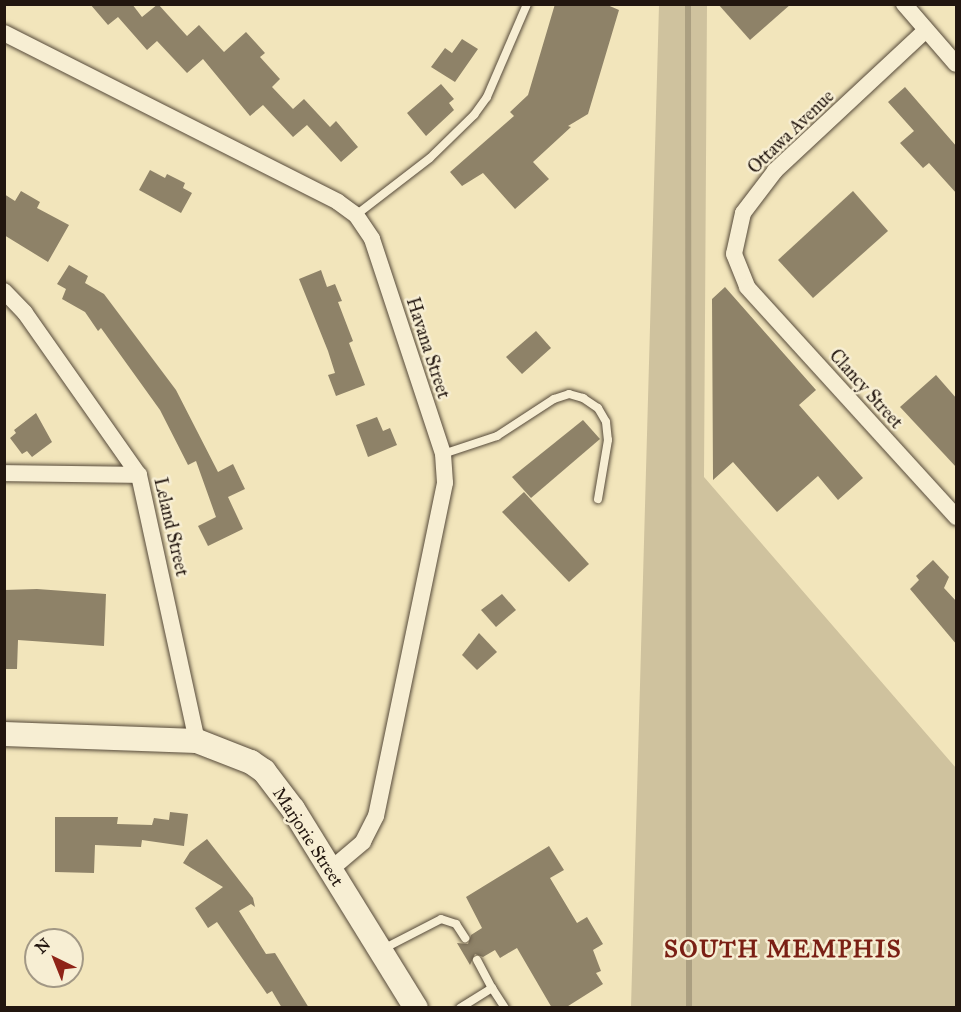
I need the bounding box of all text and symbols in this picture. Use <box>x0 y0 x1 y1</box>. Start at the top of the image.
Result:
street label: Ottawa Avenue <box>743 86 839 178</box>
street label: Havana Street <box>401 295 455 401</box>
street label: Clancy Street <box>825 345 907 433</box>
street label: Leland Street <box>149 476 193 578</box>
street label: Marjorie Street <box>268 783 348 891</box>
north arrow <box>24 928 84 988</box>
text: N <box>31 934 54 958</box>
district label: SOUTH MEMPHIS <box>664 936 902 964</box>

